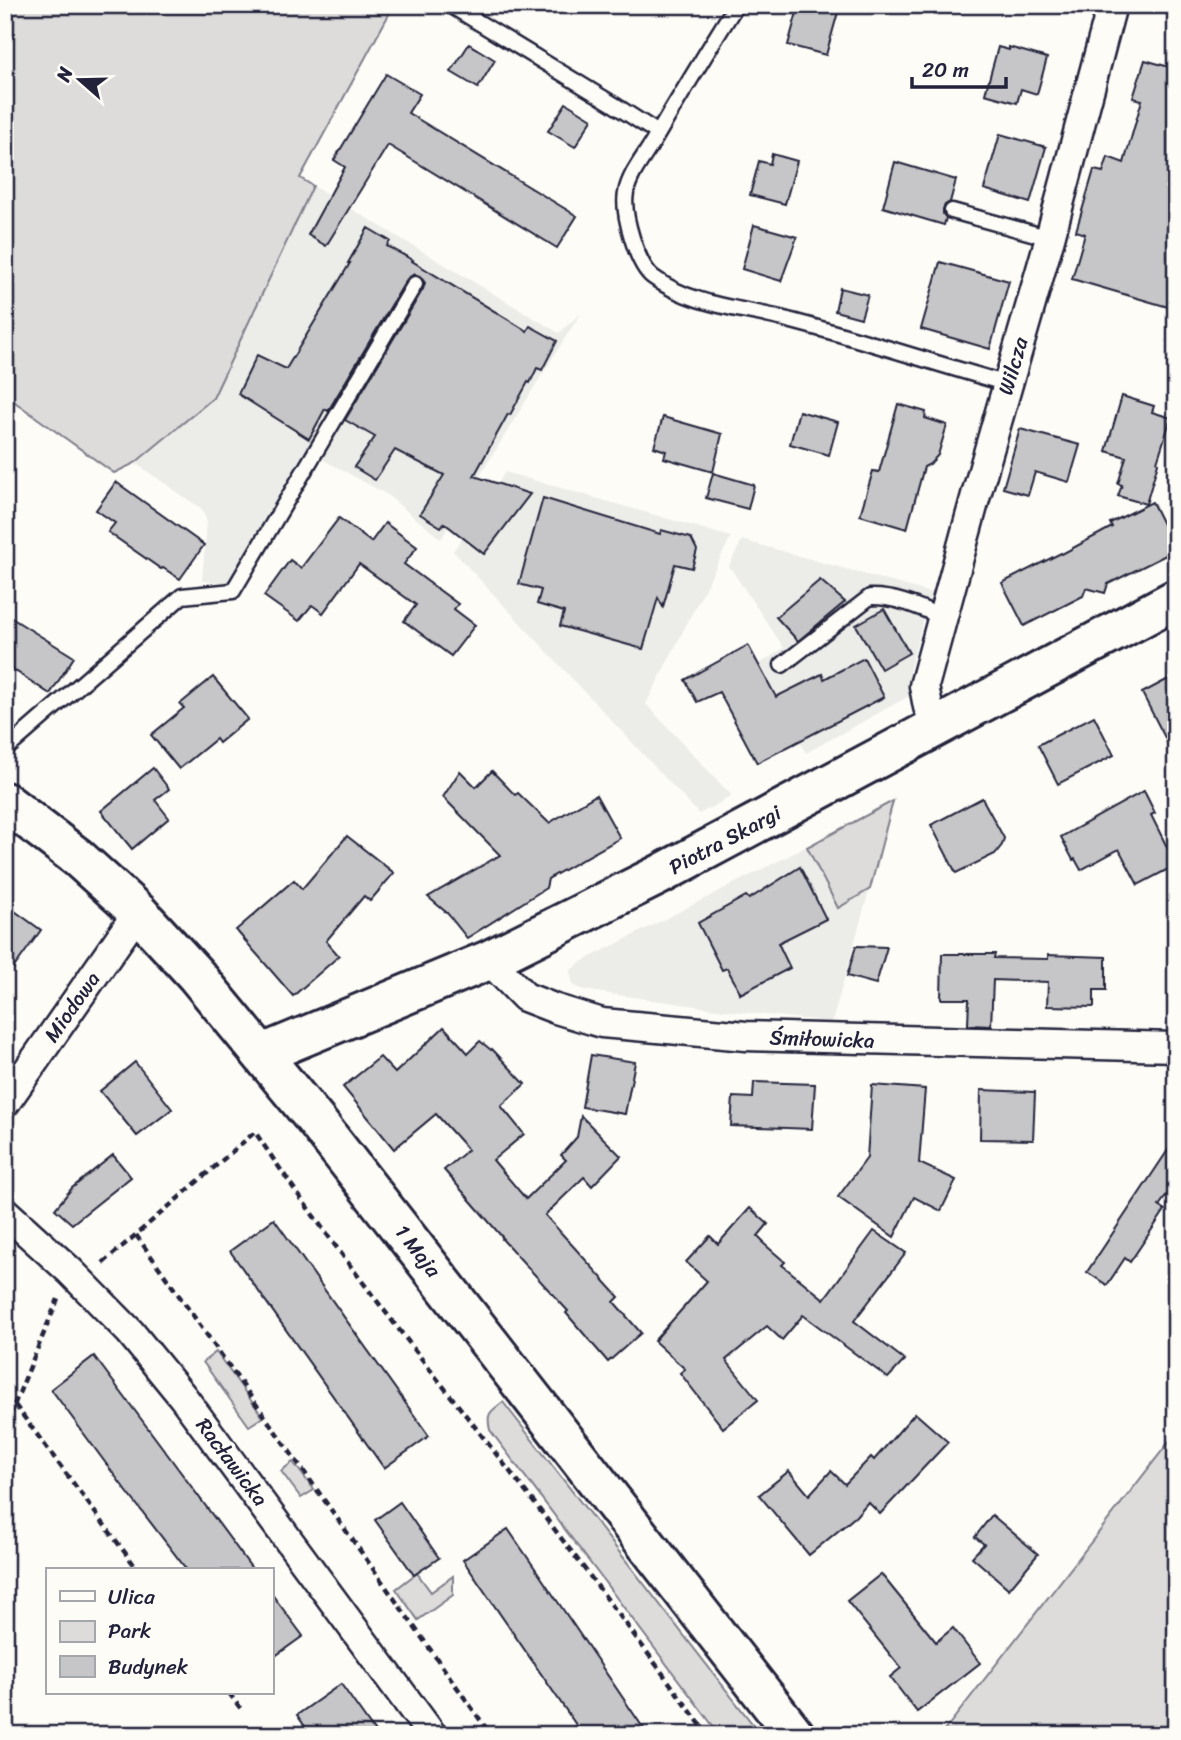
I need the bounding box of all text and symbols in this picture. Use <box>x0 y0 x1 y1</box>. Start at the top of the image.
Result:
north arrow <box>46 46 116 116</box>
scale bar <box>912 46 1006 90</box>
text: 20 m <box>922 51 969 89</box>
text: N <box>46 62 83 87</box>
street label: Wilcza <box>987 332 1040 400</box>
street label: Piotra Skargi <box>662 794 789 886</box>
street label: Miodowa <box>33 963 111 1051</box>
street label: Śmiłowicka <box>769 1018 876 1060</box>
street label: 1 Maja <box>385 1216 452 1287</box>
street label: Racławicka <box>186 1409 279 1515</box>
legend <box>46 1568 273 1694</box>
text: Ulica <box>108 1578 155 1616</box>
text: Park <box>108 1612 151 1650</box>
text: Budynek <box>108 1648 189 1686</box>

